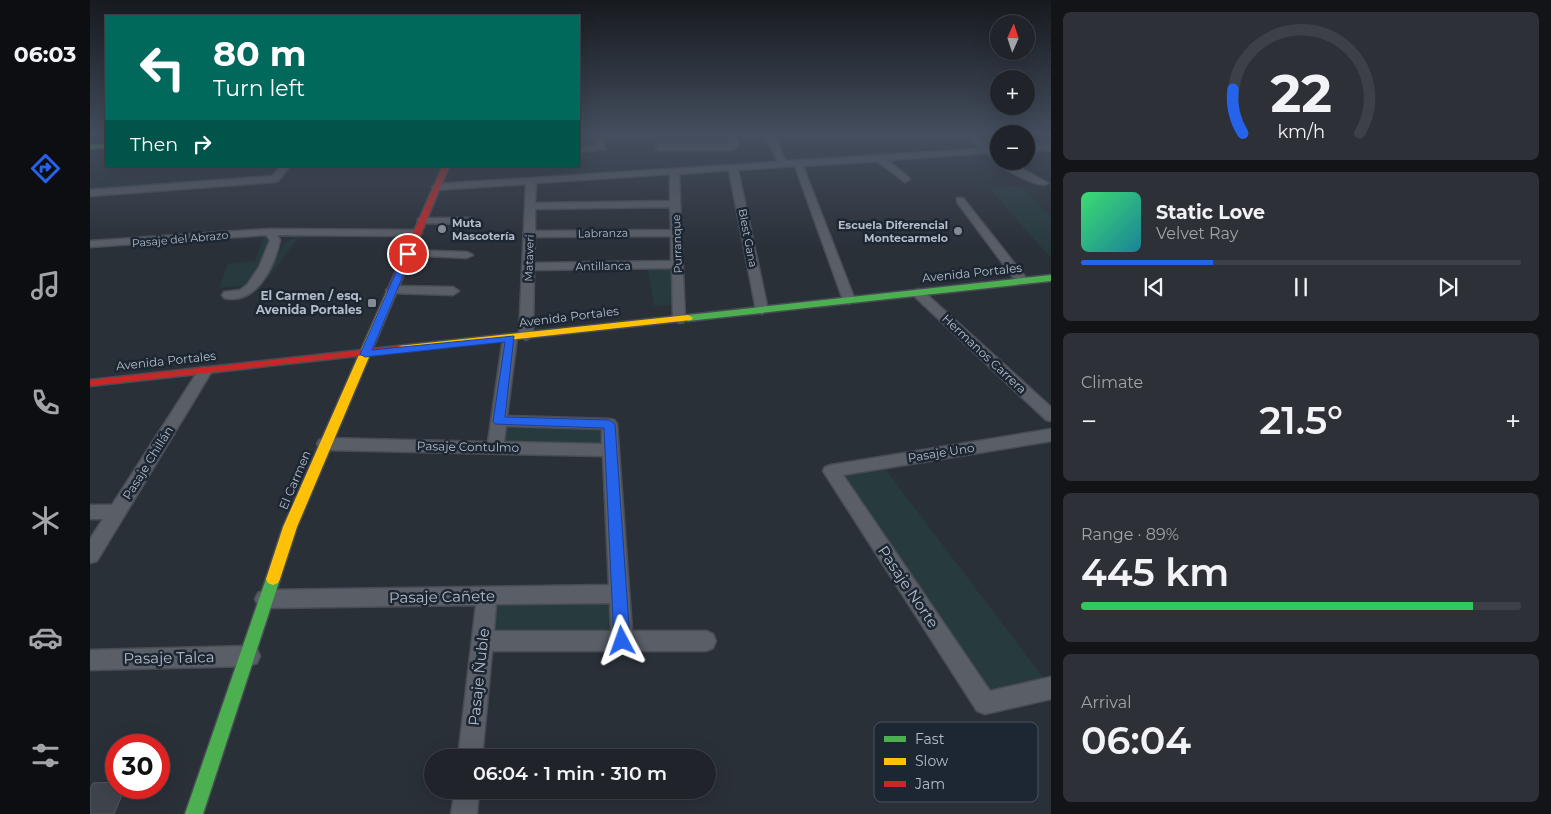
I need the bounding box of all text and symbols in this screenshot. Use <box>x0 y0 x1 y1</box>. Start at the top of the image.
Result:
north arrow <box>990 15 1035 60</box>
map controls <box>990 15 1035 170</box>
text: 80 m <box>213 32 307 75</box>
icon: left <box>130 35 195 100</box>
text: 06:03 <box>14 41 76 68</box>
text: 22 <box>1270 62 1332 125</box>
button: + <box>990 70 1035 115</box>
text: Turn left <box>213 75 305 102</box>
text: km/h <box>1277 121 1325 142</box>
button: − <box>990 125 1035 170</box>
icon: right <box>188 130 216 158</box>
text: Then <box>130 133 178 156</box>
icon: directions <box>28 151 63 186</box>
text: Static Love <box>1156 201 1265 224</box>
street label: Blest Gana <box>735 207 761 269</box>
street label: Purranque <box>669 214 685 274</box>
place label: Muta Mascotería <box>452 216 515 243</box>
place label: Escuela Diferencial Montecarmelo <box>838 218 948 245</box>
marker: Muta Mascotería <box>436 223 448 235</box>
text: Velvet Ray <box>1156 224 1238 243</box>
marker: Escuela Diferencial Montecarmelo <box>952 225 964 237</box>
street label: Labranza <box>578 226 628 240</box>
street label: Pasaje del Abrazo <box>131 228 229 250</box>
pin <box>387 233 429 275</box>
street label: Mataveri <box>521 234 537 282</box>
icon: arrive <box>394 240 422 268</box>
street label: Antillanca <box>575 259 631 273</box>
street label: Avenida Portales <box>921 260 1023 285</box>
icon: music <box>28 268 63 303</box>
icon: previous <box>1140 273 1168 301</box>
icon: pause <box>1287 273 1315 301</box>
icon: next <box>1434 273 1462 301</box>
place label: El Carmen / esq. Avenida Portales <box>255 288 363 317</box>
marker: El Carmen / esq. Avenida Portales <box>366 297 378 309</box>
street label: Avenida Portales <box>518 303 620 330</box>
street label: Hermanos Carrera <box>939 311 1030 397</box>
street label: Avenida Portales <box>115 348 217 373</box>
text: Climate <box>1081 373 1143 392</box>
icon: phone <box>28 385 63 420</box>
text: 21.5° <box>1259 397 1343 444</box>
text: − <box>1081 404 1097 438</box>
text: + <box>1505 404 1521 438</box>
street label: Pasaje Chillán <box>119 423 176 502</box>
street label: Pasaje Contulmo <box>417 438 519 455</box>
street label: Pasaje Uno <box>907 440 975 465</box>
street label: El Carmen <box>275 448 314 512</box>
icon: climate <box>28 503 63 538</box>
text: Range · 89% <box>1081 525 1179 544</box>
street label: Pasaje Norte <box>874 542 943 632</box>
text: 445 km <box>1081 549 1229 596</box>
street label: Pasaje Cañete <box>389 586 495 607</box>
position arrow <box>595 614 647 666</box>
icon: car <box>28 620 63 655</box>
street label: Pasaje Ñuble <box>464 627 493 727</box>
street label: Pasaje Talca <box>123 647 215 668</box>
text: Arrival <box>1081 693 1131 712</box>
text: 06:04 <box>1081 717 1191 764</box>
legend <box>874 722 1038 802</box>
text: Fast <box>915 730 945 748</box>
speed limit sign: 30 <box>105 734 170 799</box>
icon: filters <box>28 738 63 773</box>
text: Slow <box>915 752 949 770</box>
text: 06:04 · 1 min · 310 m <box>473 762 667 785</box>
text: Jam <box>914 775 945 793</box>

